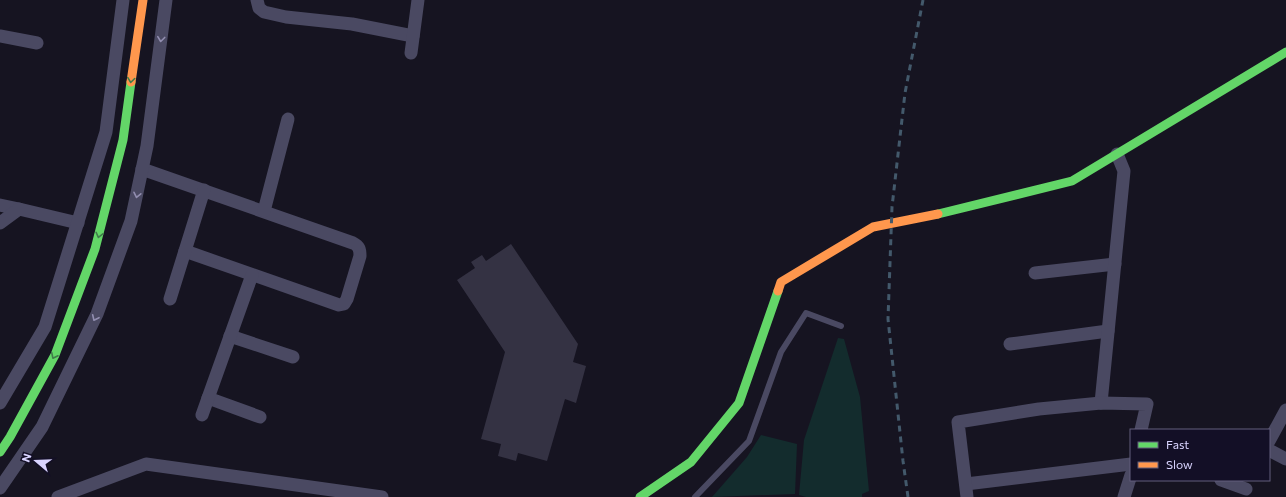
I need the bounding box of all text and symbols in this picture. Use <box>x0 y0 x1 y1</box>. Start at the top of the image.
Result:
one-way arrow <box>157 36 166 42</box>
one-way arrow <box>127 77 136 83</box>
one-way arrow <box>133 191 141 198</box>
one-way arrow <box>95 231 104 238</box>
one-way arrow <box>92 313 100 321</box>
one-way arrow <box>51 352 59 360</box>
legend <box>1130 429 1270 481</box>
text: Fast <box>1166 437 1189 451</box>
north arrow <box>16 441 56 481</box>
text: N <box>19 452 34 464</box>
text: Slow <box>1166 457 1193 471</box>

